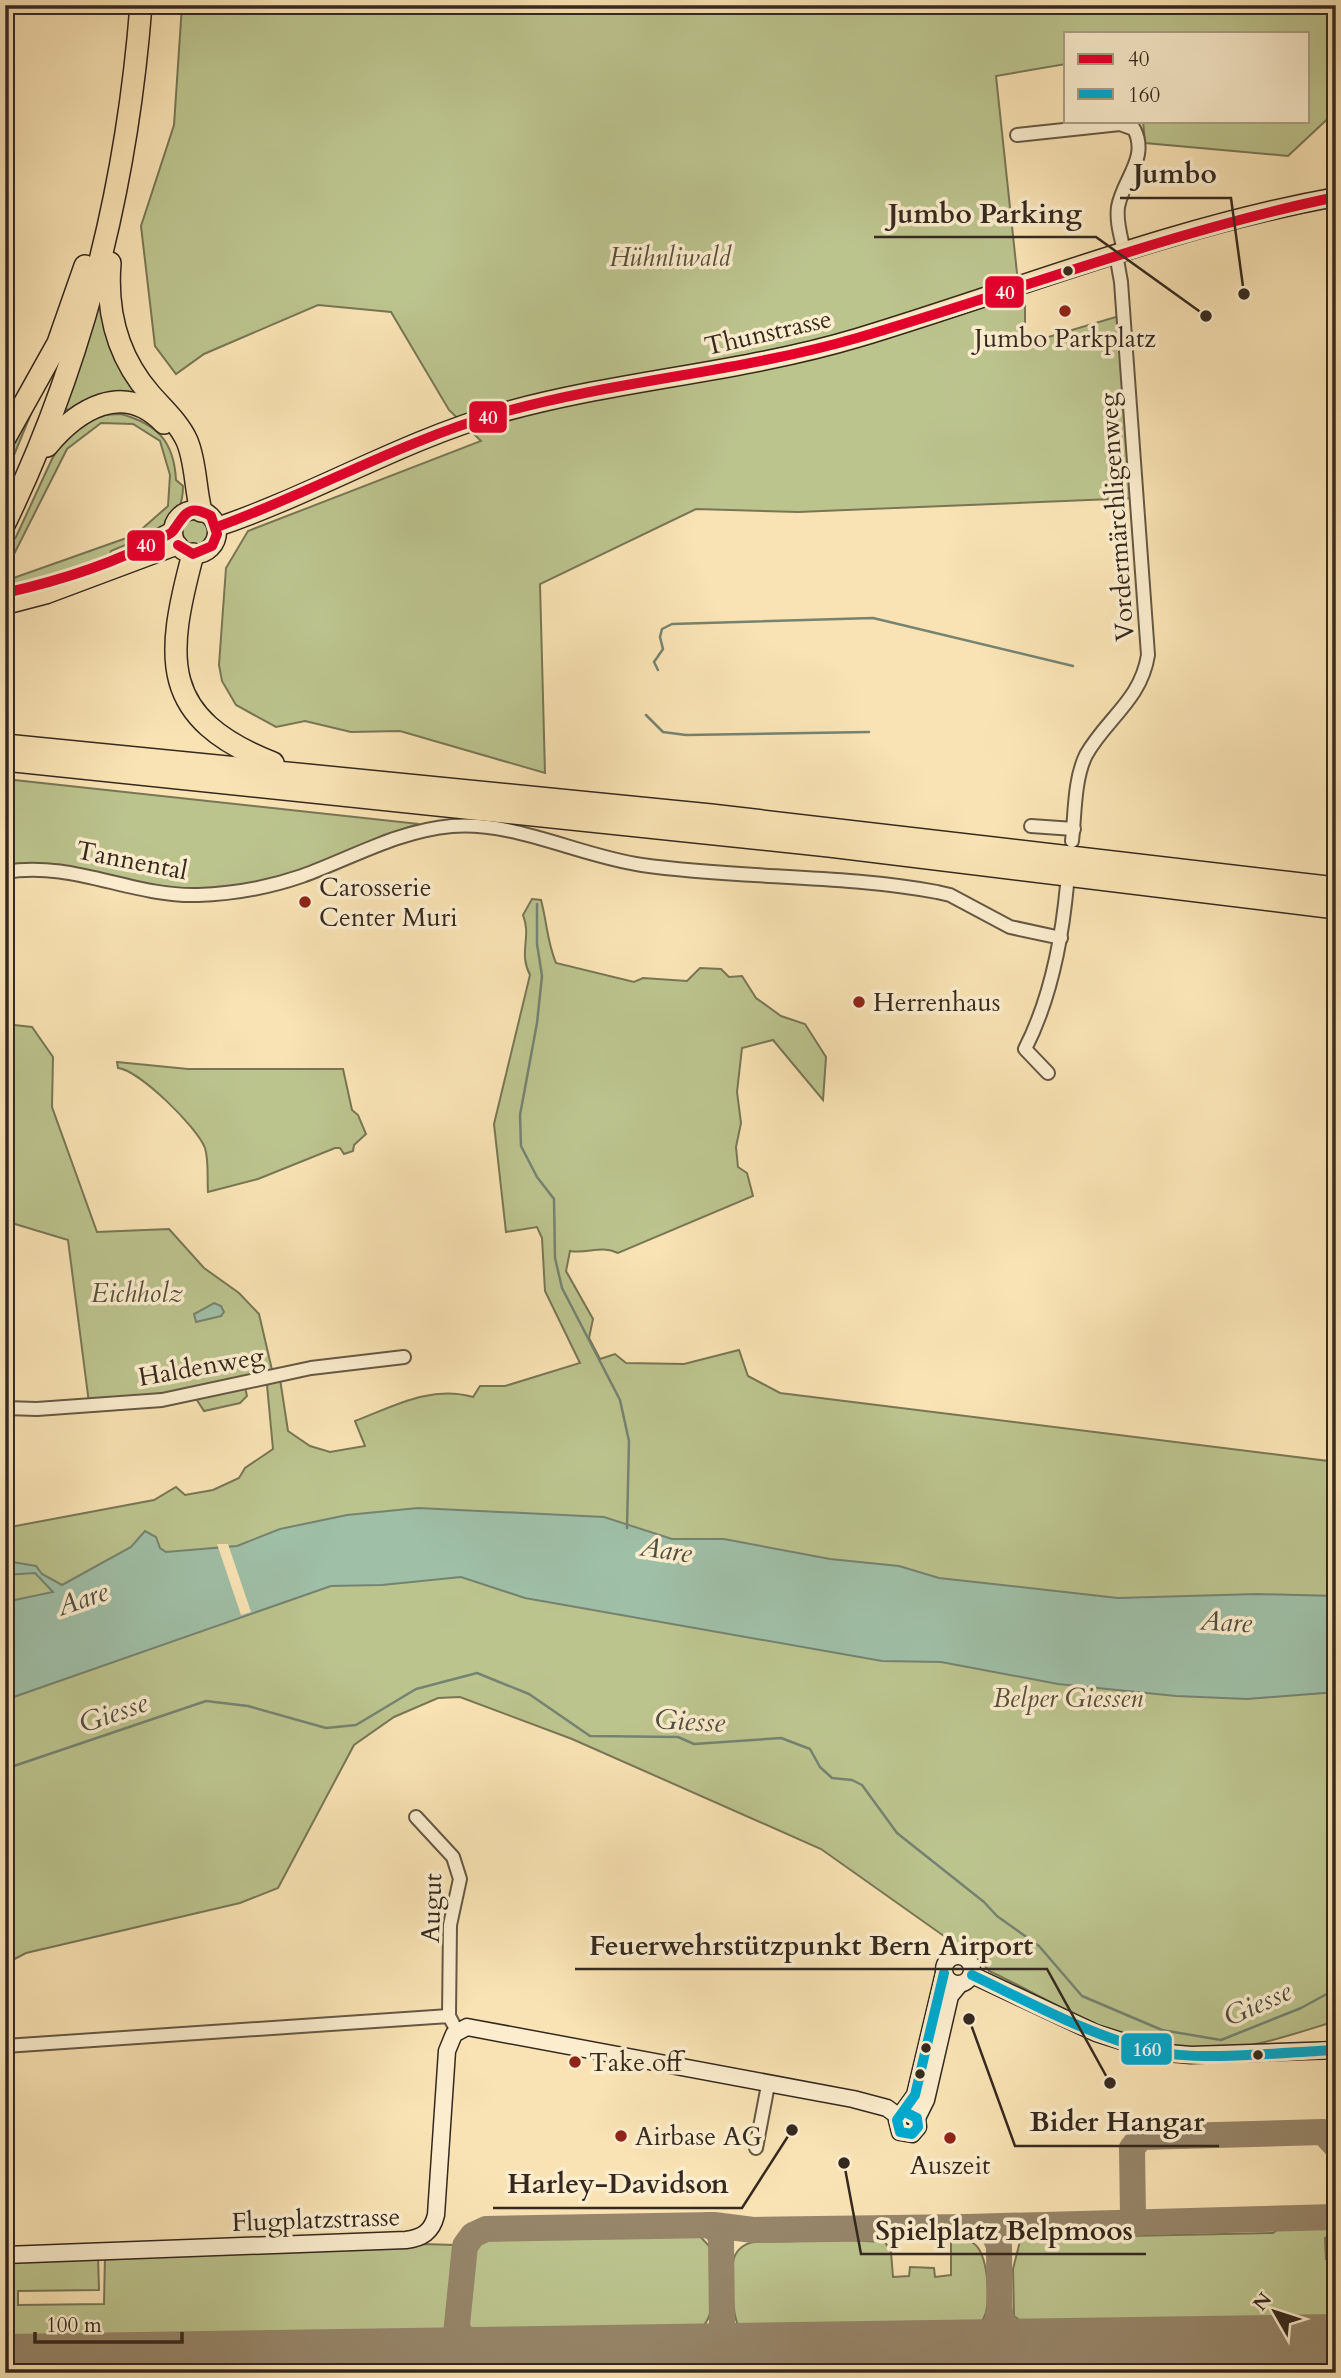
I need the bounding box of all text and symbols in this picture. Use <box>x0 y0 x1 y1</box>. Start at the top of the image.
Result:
legend <box>1064 32 1310 122</box>
text: 40 <box>1128 45 1150 74</box>
text: 160 <box>1128 81 1160 110</box>
callout: Jumbo <box>1120 149 1231 198</box>
text: Jumbo <box>1129 155 1217 193</box>
callout: Jumbo Parking <box>874 188 1096 237</box>
text: Jumbo Parking <box>884 195 1082 233</box>
park label: Hühnliwald <box>609 240 732 275</box>
unlabelled marker <box>1061 264 1075 278</box>
line badge: 40 <box>984 275 1025 309</box>
text: 40 <box>995 280 1015 306</box>
street label: Thunstrasse <box>701 301 835 364</box>
marker: Jumbo Parkplatz <box>1057 303 1073 319</box>
place label: Jumbo Parkplatz <box>970 321 1156 356</box>
street label: Vordermärchligenweg <box>1090 391 1143 642</box>
line badge: 40 <box>468 400 508 434</box>
text: 40 <box>478 405 498 431</box>
line badge: 40 <box>126 529 166 562</box>
text: 40 <box>136 533 156 559</box>
street label: Tannental <box>73 833 191 888</box>
place label: Carosserie Center Muri <box>319 870 458 935</box>
marker: Carosserie Center Muri <box>297 894 313 910</box>
place label: Herrenhaus <box>873 985 1001 1020</box>
marker: Herrenhaus <box>851 994 867 1010</box>
park label: Eichholz <box>91 1276 183 1311</box>
street label: Haldenweg <box>135 1338 267 1395</box>
water label: Aare <box>636 1527 695 1572</box>
water label: Aare <box>51 1572 113 1626</box>
water label: Aare <box>1198 1602 1253 1642</box>
park label: Belper Giessen <box>993 1681 1143 1716</box>
water label: Giesse <box>74 1683 153 1742</box>
water label: Giesse <box>654 1700 726 1742</box>
street label: Augut <box>413 1873 450 1944</box>
callout: Feuerwehrstützpunkt Bern Airport <box>575 1920 1047 1969</box>
text: Feuerwehrstützpunkt Bern Airport <box>589 1927 1033 1965</box>
water label: Giesse <box>1218 1972 1298 2036</box>
line badge: 160 <box>1120 2032 1173 2066</box>
text: 160 <box>1132 2037 1162 2063</box>
unlabelled marker <box>919 2041 933 2055</box>
place label: Take off <box>589 2045 686 2080</box>
unlabelled marker <box>1251 2048 1265 2062</box>
marker: Take off <box>567 2054 583 2070</box>
unlabelled marker <box>913 2067 927 2081</box>
callout: Bider Hangar <box>1015 2097 1219 2146</box>
text: Bider Hangar <box>1029 2103 1205 2141</box>
place label: Airbase AG <box>635 2119 762 2154</box>
marker: Airbase AG <box>613 2128 629 2144</box>
marker: Auszeit <box>942 2130 958 2146</box>
place label: Auszeit <box>910 2148 990 2183</box>
callout: Harley-Davidson <box>493 2159 742 2208</box>
text: Harley-Davidson <box>507 2165 729 2203</box>
street label: Flugplatzstrasse <box>231 2199 401 2240</box>
callout: Spielplatz Belpmoos <box>861 2205 1146 2254</box>
text: Spielplatz Belpmoos <box>875 2212 1133 2250</box>
north arrow <box>1240 2276 1310 2346</box>
text: N <box>1247 2287 1278 2317</box>
scale bar <box>35 2301 182 2345</box>
text: 100 m <box>46 2311 102 2340</box>

